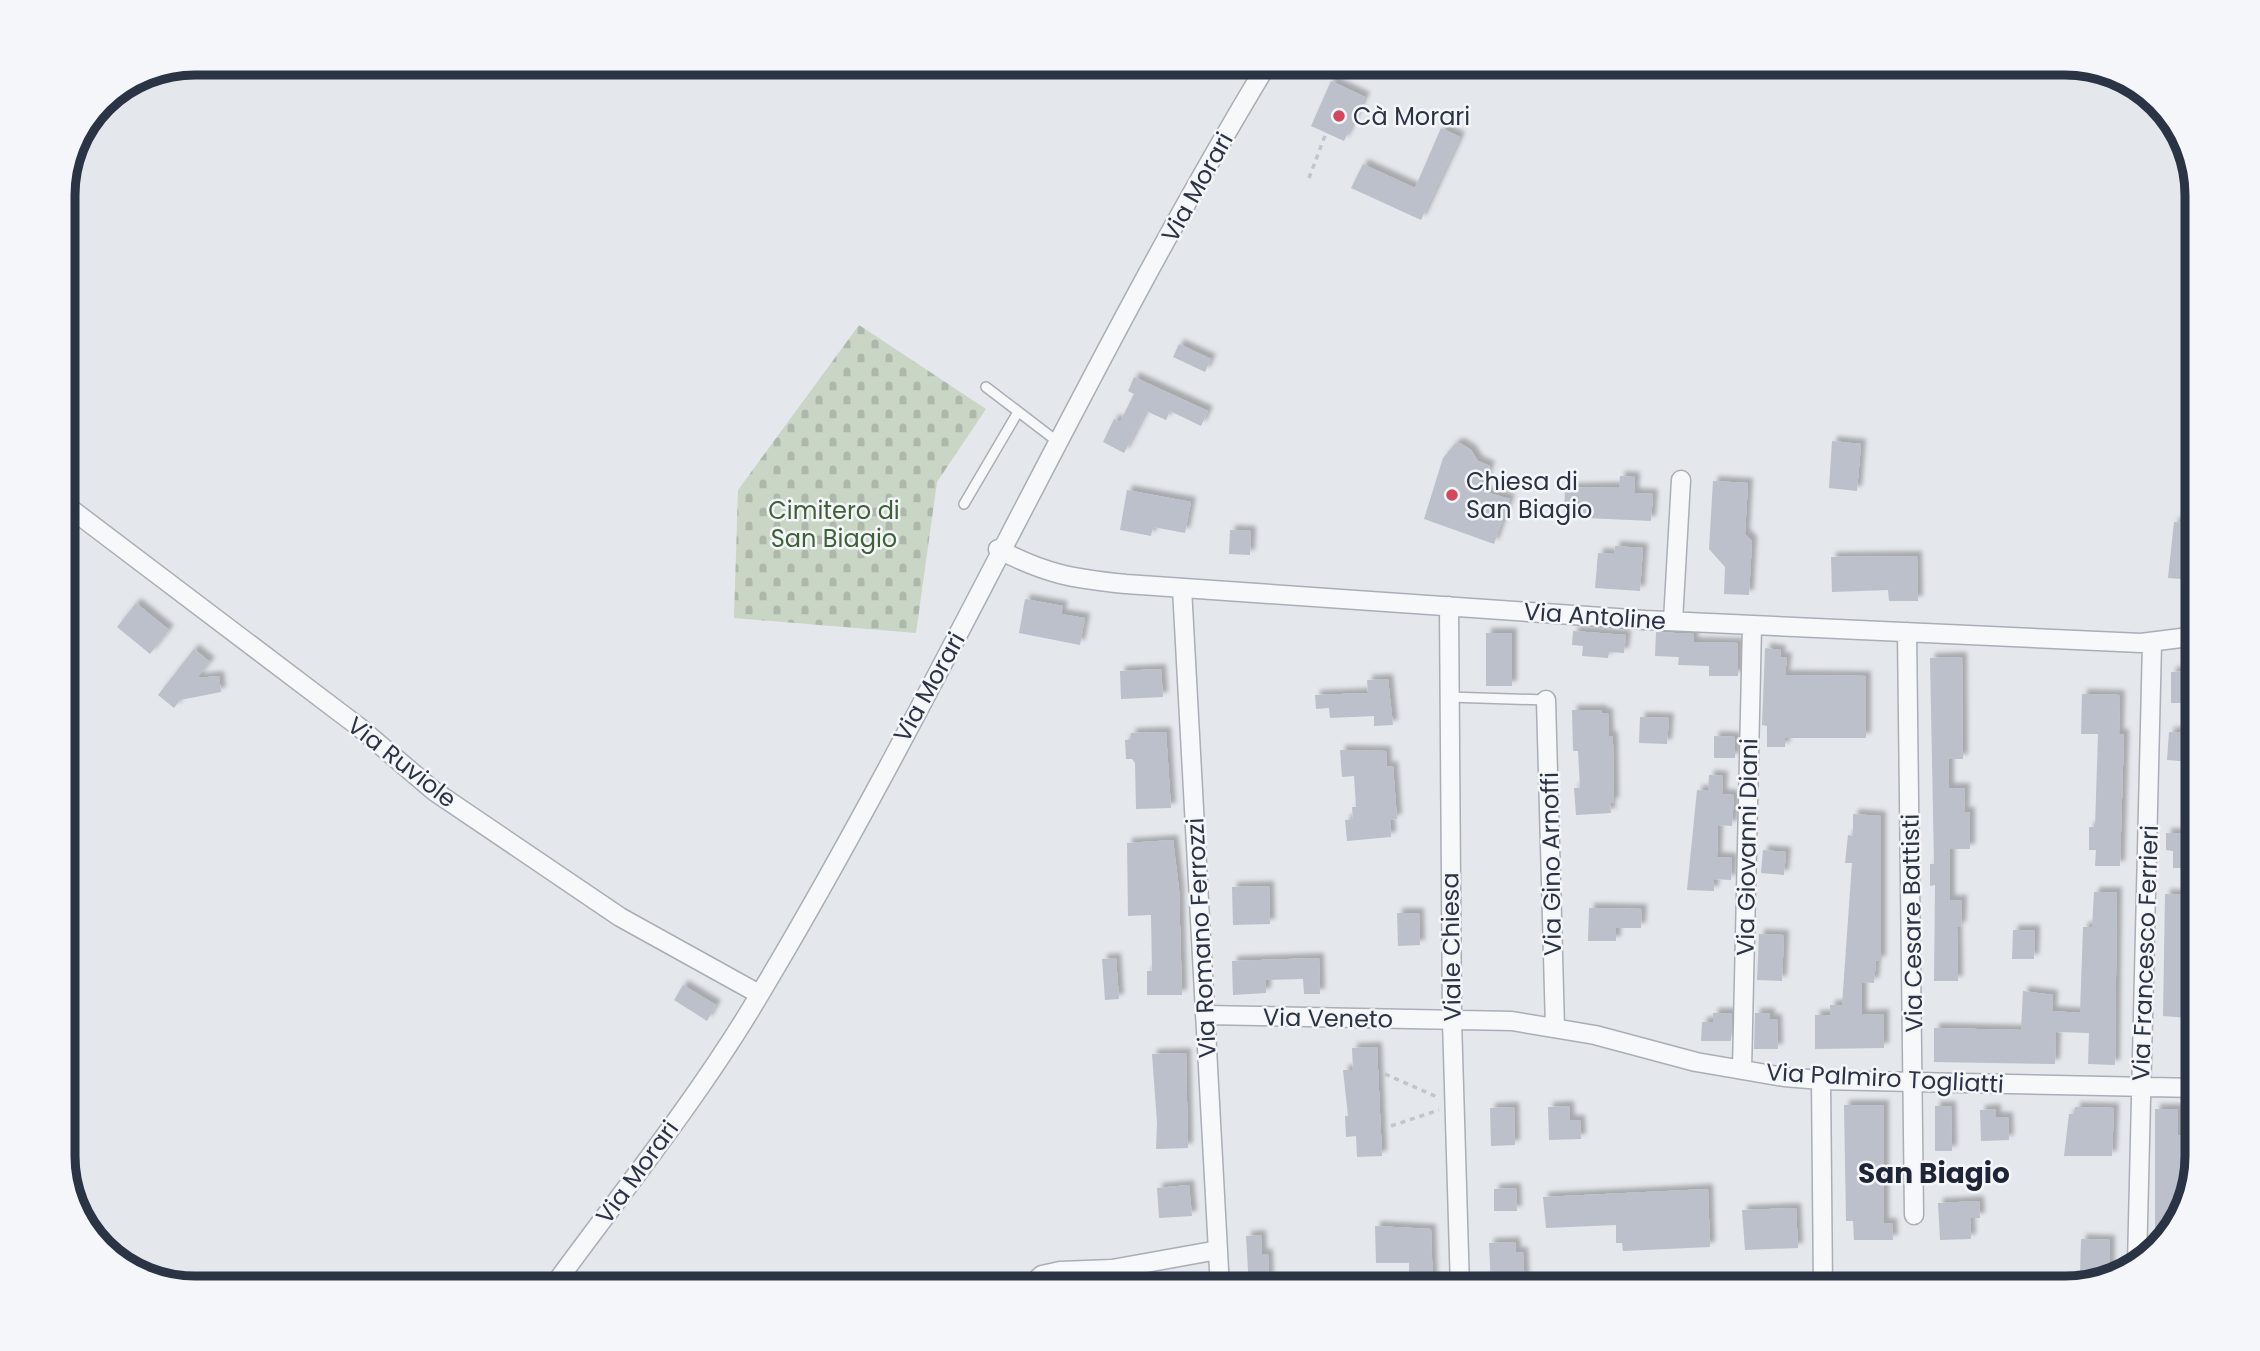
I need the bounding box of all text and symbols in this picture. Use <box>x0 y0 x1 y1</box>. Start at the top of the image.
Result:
place label: Cà Morari <box>1353 100 1470 133</box>
marker: Cà Morari <box>1331 108 1347 124</box>
street label: Via Morari <box>1153 126 1241 248</box>
place label: Chiesa di San Biagio <box>1466 465 1592 526</box>
marker: Chiesa di San Biagio <box>1444 487 1460 503</box>
park label: Cimitero di San Biagio <box>768 494 900 555</box>
street label: Via Antoline <box>1523 595 1667 637</box>
street label: Via Morari <box>885 626 973 748</box>
street label: Via Ruviole <box>341 709 463 815</box>
street label: Via Giovanni Diani <box>1729 738 1765 956</box>
street label: Via Gino Arnoffi <box>1533 772 1569 956</box>
street label: Via Cesare Battisti <box>1894 813 1930 1033</box>
street label: Via Romano Ferrozzi <box>1178 817 1224 1059</box>
street label: Via Francesco Ferrieri <box>2124 824 2166 1082</box>
street label: Viale Chiesa <box>1433 872 1469 1022</box>
street label: Via Veneto <box>1263 1000 1393 1036</box>
street label: Via Palmiro Togliatti <box>1765 1055 2005 1101</box>
street label: Via Morari <box>588 1113 686 1231</box>
district label: San Biagio <box>1858 1154 2010 1193</box>

